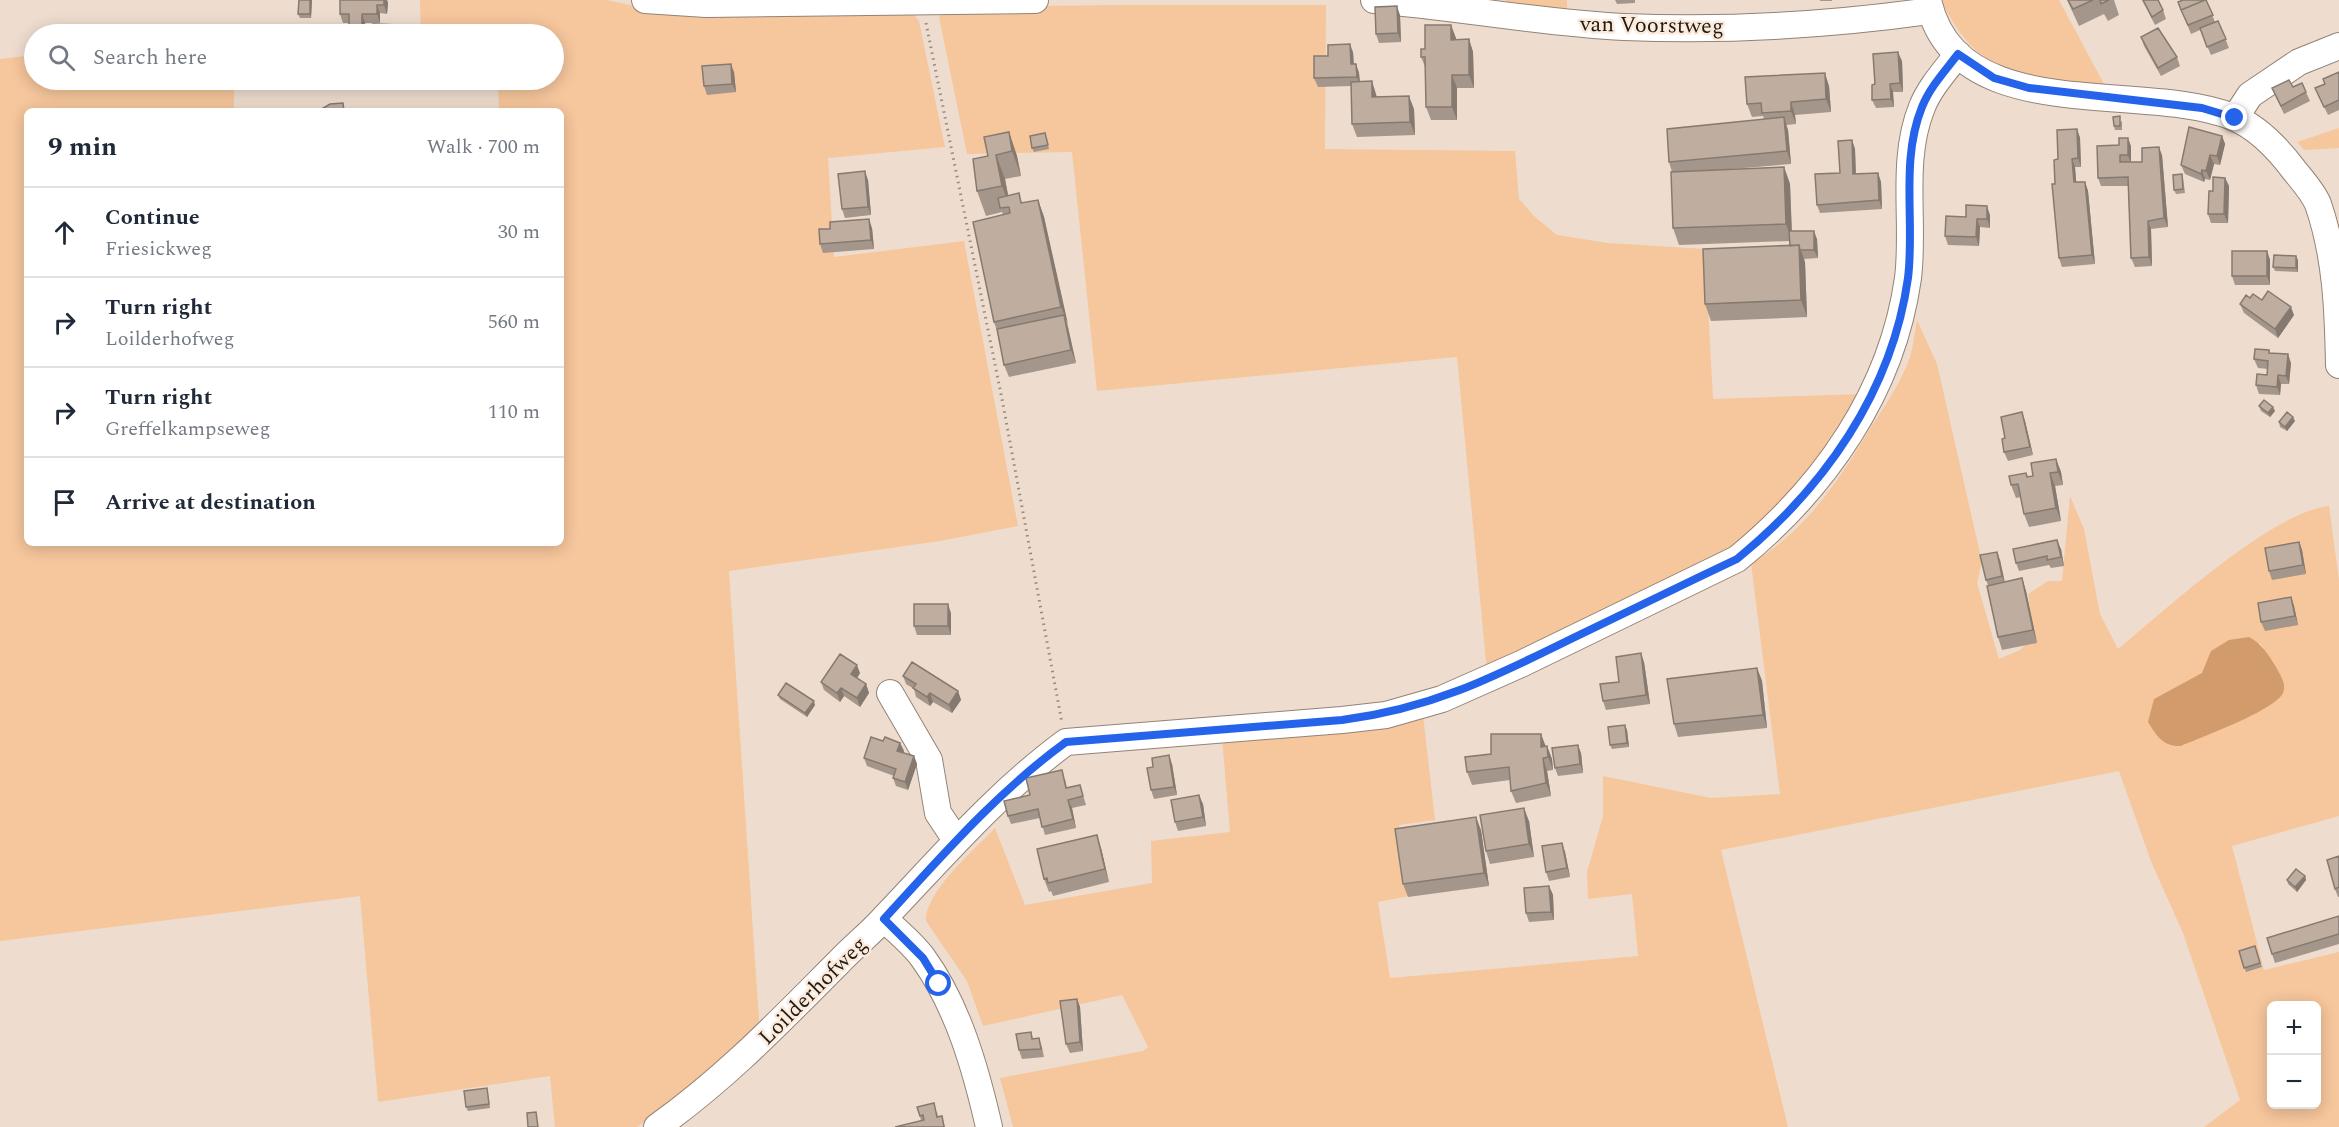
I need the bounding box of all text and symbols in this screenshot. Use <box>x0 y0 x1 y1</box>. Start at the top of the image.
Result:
street label: van Voorstweg <box>1579 8 1724 43</box>
search box <box>24 24 564 90</box>
icon: search <box>45 41 78 74</box>
text: Search here <box>93 41 207 74</box>
route end <box>2221 104 2247 130</box>
text: 9 min <box>48 127 117 167</box>
text: Walk · 700 m <box>427 132 540 162</box>
text: Continue <box>105 201 200 234</box>
icon: ahead <box>48 216 81 249</box>
text: 30 m <box>498 217 540 247</box>
text: Friesickweg <box>105 234 212 264</box>
text: Turn right <box>105 291 212 324</box>
icon: right <box>48 306 81 339</box>
text: 560 m <box>488 307 540 337</box>
text: Loilderhofweg <box>105 324 234 354</box>
text: Turn right <box>105 381 212 414</box>
icon: right <box>48 396 81 429</box>
text: 110 m <box>488 397 540 427</box>
text: Greffelkampseweg <box>105 414 270 444</box>
icon: arrive <box>48 486 81 519</box>
text: Arrive at destination <box>105 486 316 519</box>
street label: Loilderhofweg <box>751 929 875 1053</box>
route start <box>925 970 951 996</box>
map controls <box>2267 1001 2321 1109</box>
button: + <box>2267 1001 2321 1055</box>
button: − <box>2267 1055 2321 1109</box>

